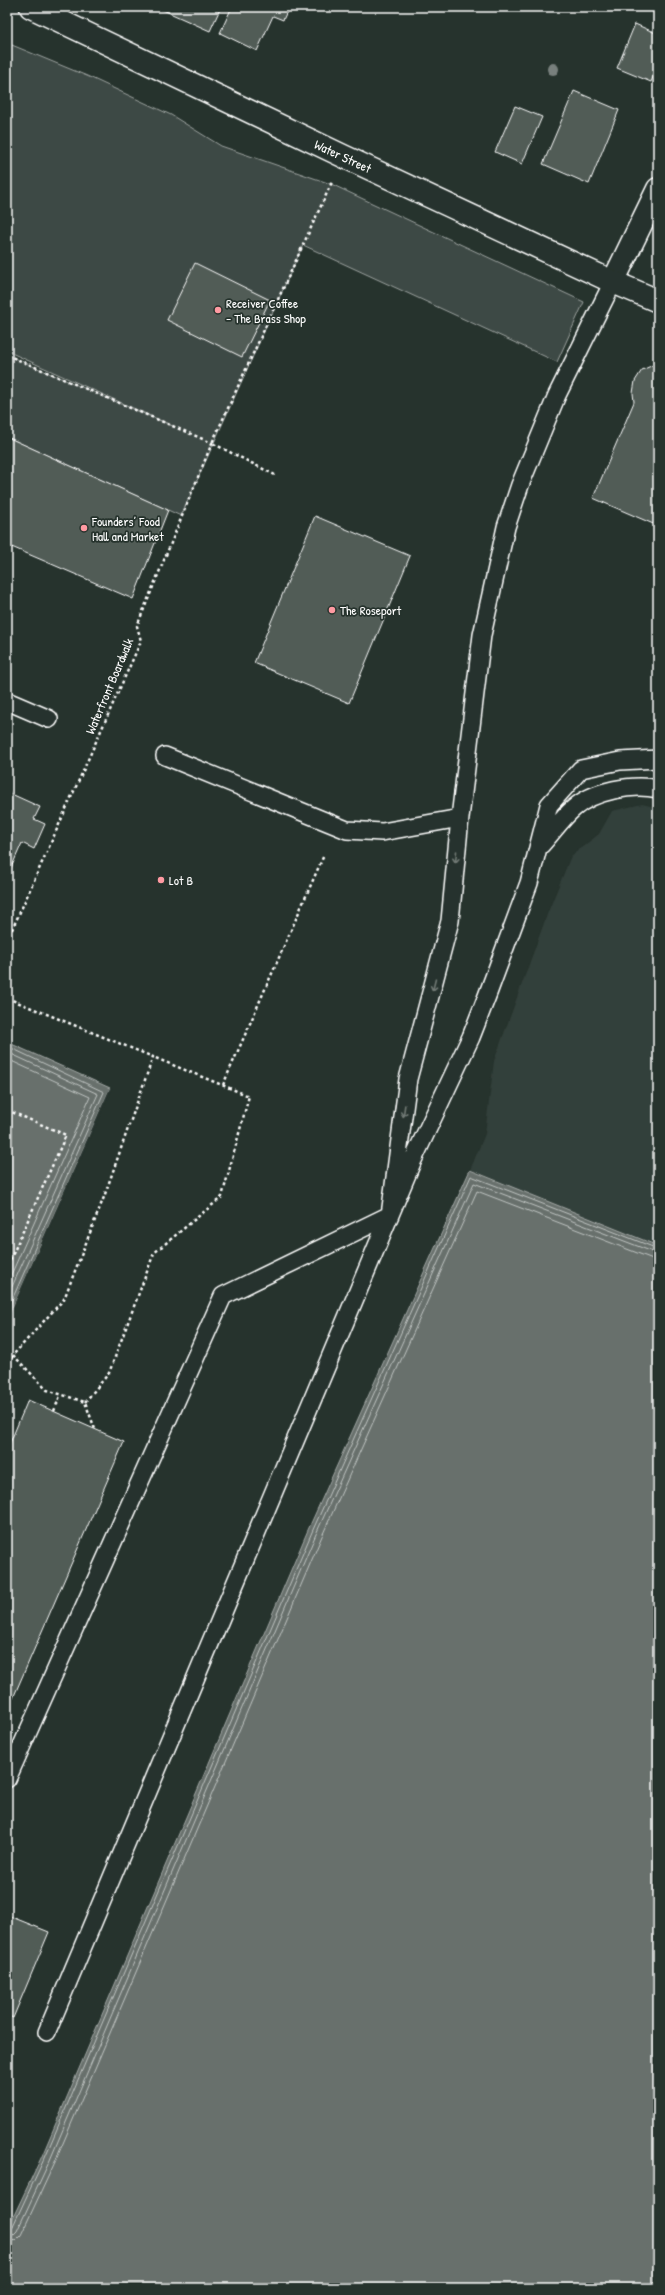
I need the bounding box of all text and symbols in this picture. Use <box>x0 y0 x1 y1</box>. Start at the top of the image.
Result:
street label: Water Street <box>312 135 375 177</box>
place label: Receiver Coffee - The Brass Shop <box>226 294 306 327</box>
marker: Receiver Coffee - The Brass Shop <box>213 305 223 315</box>
place label: Founders’ Food Hall and Market <box>91 512 164 545</box>
marker: Founders’ Food Hall and Market <box>79 523 89 533</box>
place label: The Roseport <box>340 601 402 619</box>
marker: The Roseport <box>327 605 337 615</box>
street label: Waterfront Boardwalk <box>81 635 138 737</box>
one-way arrow <box>452 850 460 863</box>
place label: Lot B <box>169 871 194 889</box>
marker: Lot B <box>156 875 166 885</box>
one-way arrow <box>430 978 437 991</box>
one-way arrow <box>400 1104 408 1117</box>

